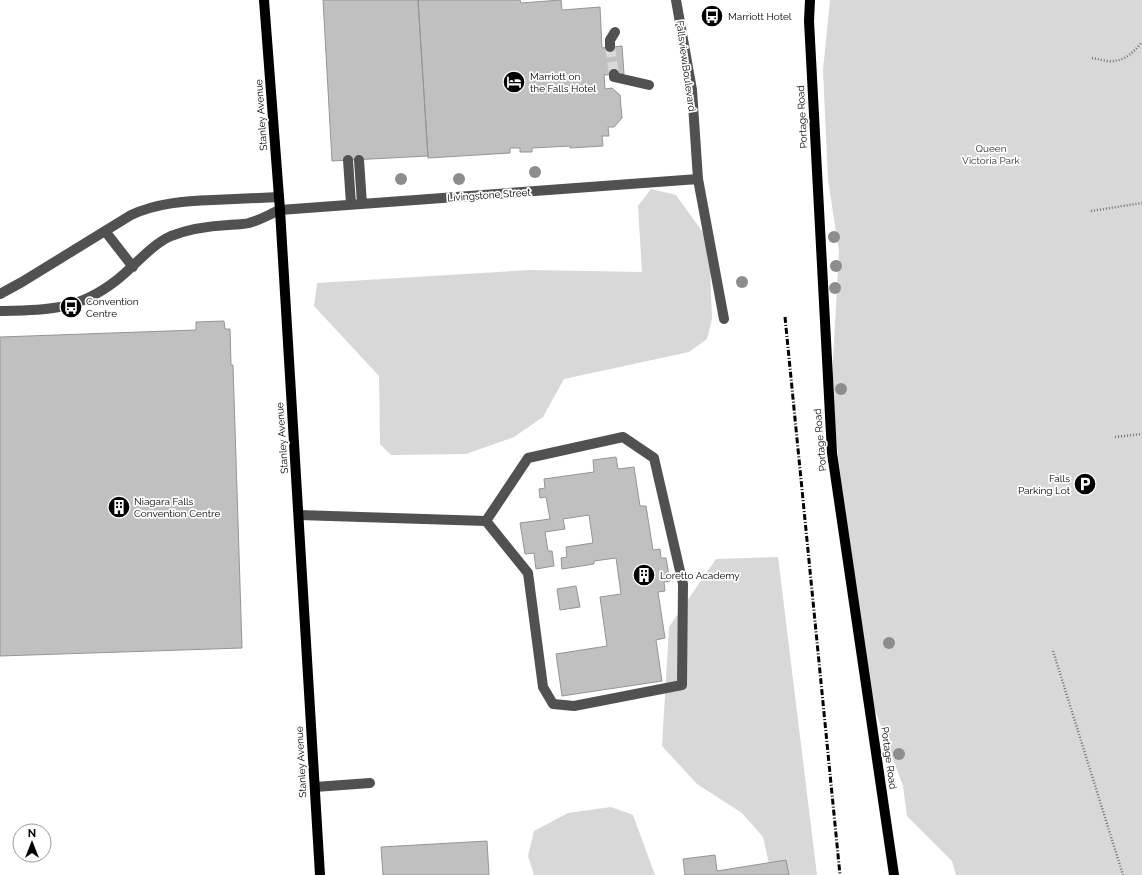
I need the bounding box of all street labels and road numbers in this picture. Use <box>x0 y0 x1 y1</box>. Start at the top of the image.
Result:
street label: Fallsview Boulevard <box>674 20 698 112</box>
street label: Stanley Avenue <box>253 79 269 151</box>
street label: Portage Road <box>795 85 809 149</box>
street label: Livingstone Street <box>447 187 532 203</box>
street label: Stanley Avenue <box>274 402 290 474</box>
street label: Portage Road <box>812 408 828 472</box>
street label: Stanley Avenue <box>294 726 308 798</box>
street label: Portage Road <box>879 726 899 790</box>

